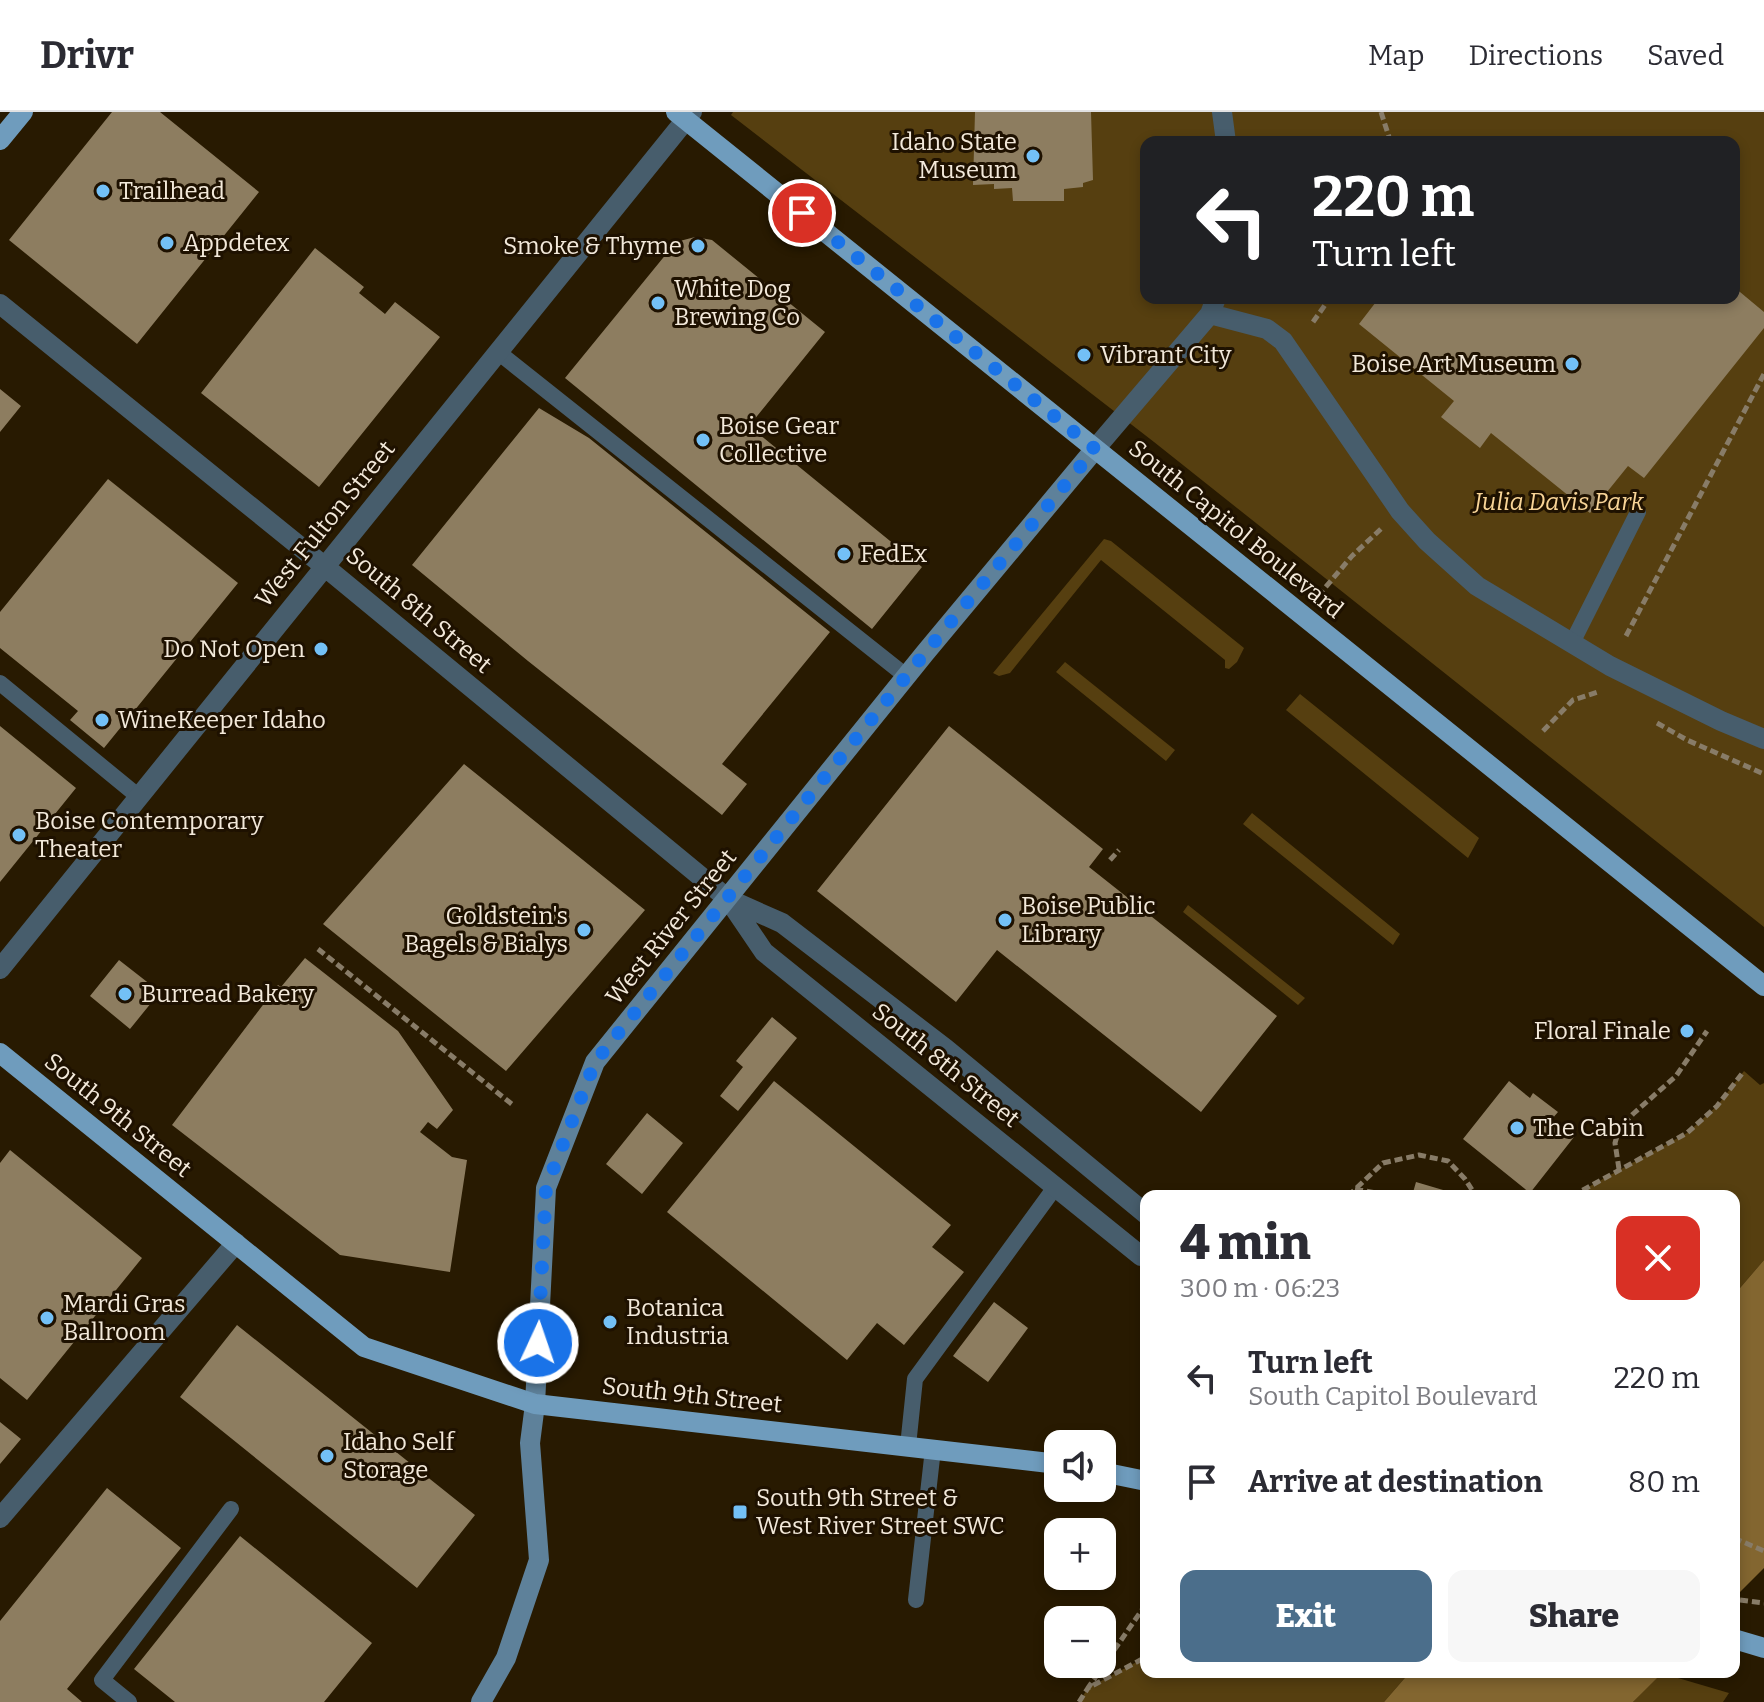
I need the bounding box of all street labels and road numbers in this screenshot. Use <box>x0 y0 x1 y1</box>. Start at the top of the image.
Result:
street label: South Capitol Boulevard <box>1123 434 1349 624</box>
street label: West Fulton Street <box>249 435 401 613</box>
street label: South 8th Street <box>341 541 498 679</box>
street label: West River Street <box>600 844 742 1010</box>
street label: South 8th Street <box>867 997 1025 1133</box>
street label: South 9th Street <box>39 1047 197 1183</box>
street label: South 9th Street <box>601 1372 784 1418</box>

